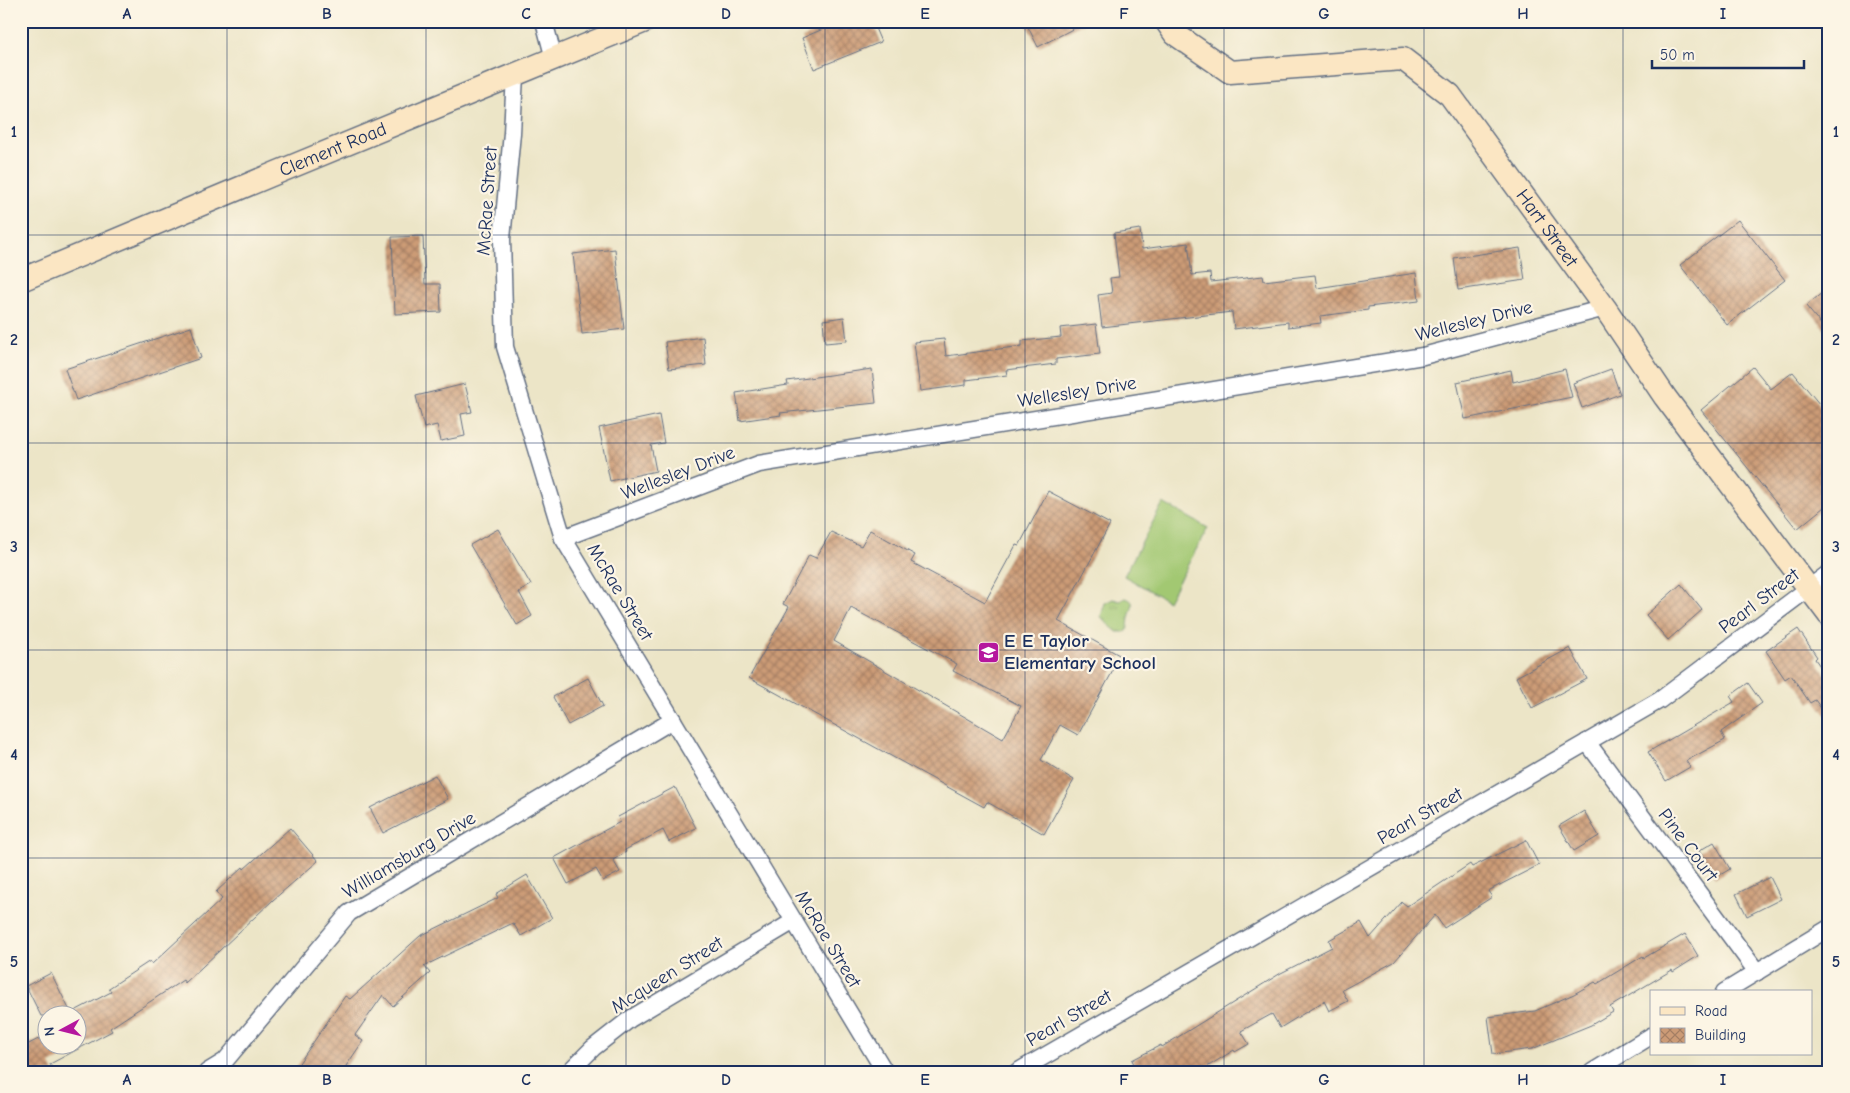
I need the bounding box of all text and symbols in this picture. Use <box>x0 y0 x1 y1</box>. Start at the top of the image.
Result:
text: A <box>123 5 132 23</box>
text: B <box>322 5 332 23</box>
text: C <box>521 5 531 23</box>
text: D <box>721 5 731 23</box>
text: E <box>920 5 930 23</box>
text: F <box>1119 5 1129 23</box>
text: G <box>1318 5 1330 23</box>
text: H <box>1517 5 1529 23</box>
text: I <box>1720 5 1726 23</box>
scale bar <box>1652 38 1805 70</box>
text: 50 m <box>1660 46 1695 64</box>
street label: Clement Road <box>276 118 390 181</box>
text: 1 <box>11 123 17 141</box>
text: 1 <box>1833 123 1839 141</box>
street label: McRae Street <box>472 145 502 256</box>
street label: Hart Street <box>1511 185 1583 272</box>
street label: Wellesley Drive <box>1413 296 1535 346</box>
text: 2 <box>10 331 18 349</box>
text: 2 <box>1832 331 1840 349</box>
street label: Wellesley Drive <box>1016 372 1138 412</box>
street label: Wellesley Drive <box>618 441 738 505</box>
text: 3 <box>10 538 18 556</box>
text: 3 <box>1832 538 1840 556</box>
street label: McRae Street <box>582 539 658 645</box>
street label: Pearl Street <box>1715 563 1804 638</box>
place label: E E Taylor Elementary School <box>1004 630 1156 674</box>
school or university icon: E E Taylor Elementary School <box>976 640 1000 664</box>
text: 4 <box>10 746 18 764</box>
text: 4 <box>1832 746 1840 764</box>
street label: Pearl Street <box>1373 782 1467 849</box>
street label: Pine Court <box>1653 804 1723 886</box>
street label: Williamsburg Drive <box>339 807 479 903</box>
street label: McRae Street <box>790 886 866 992</box>
street label: Mcqueen Street <box>607 931 728 1018</box>
text: 5 <box>10 953 18 971</box>
text: 5 <box>1832 953 1840 971</box>
street label: Pearl Street <box>1022 984 1116 1051</box>
legend <box>1650 990 1812 1056</box>
text: Road <box>1695 1002 1727 1020</box>
north arrow <box>38 1006 88 1056</box>
text: N <box>41 1026 59 1037</box>
text: Building <box>1695 1026 1746 1044</box>
text: A <box>123 1071 132 1089</box>
text: B <box>322 1071 332 1089</box>
text: C <box>521 1071 531 1089</box>
text: D <box>721 1071 731 1089</box>
text: E <box>920 1071 930 1089</box>
text: F <box>1119 1071 1129 1089</box>
text: G <box>1318 1071 1330 1089</box>
text: H <box>1517 1071 1529 1089</box>
text: I <box>1720 1071 1726 1089</box>

